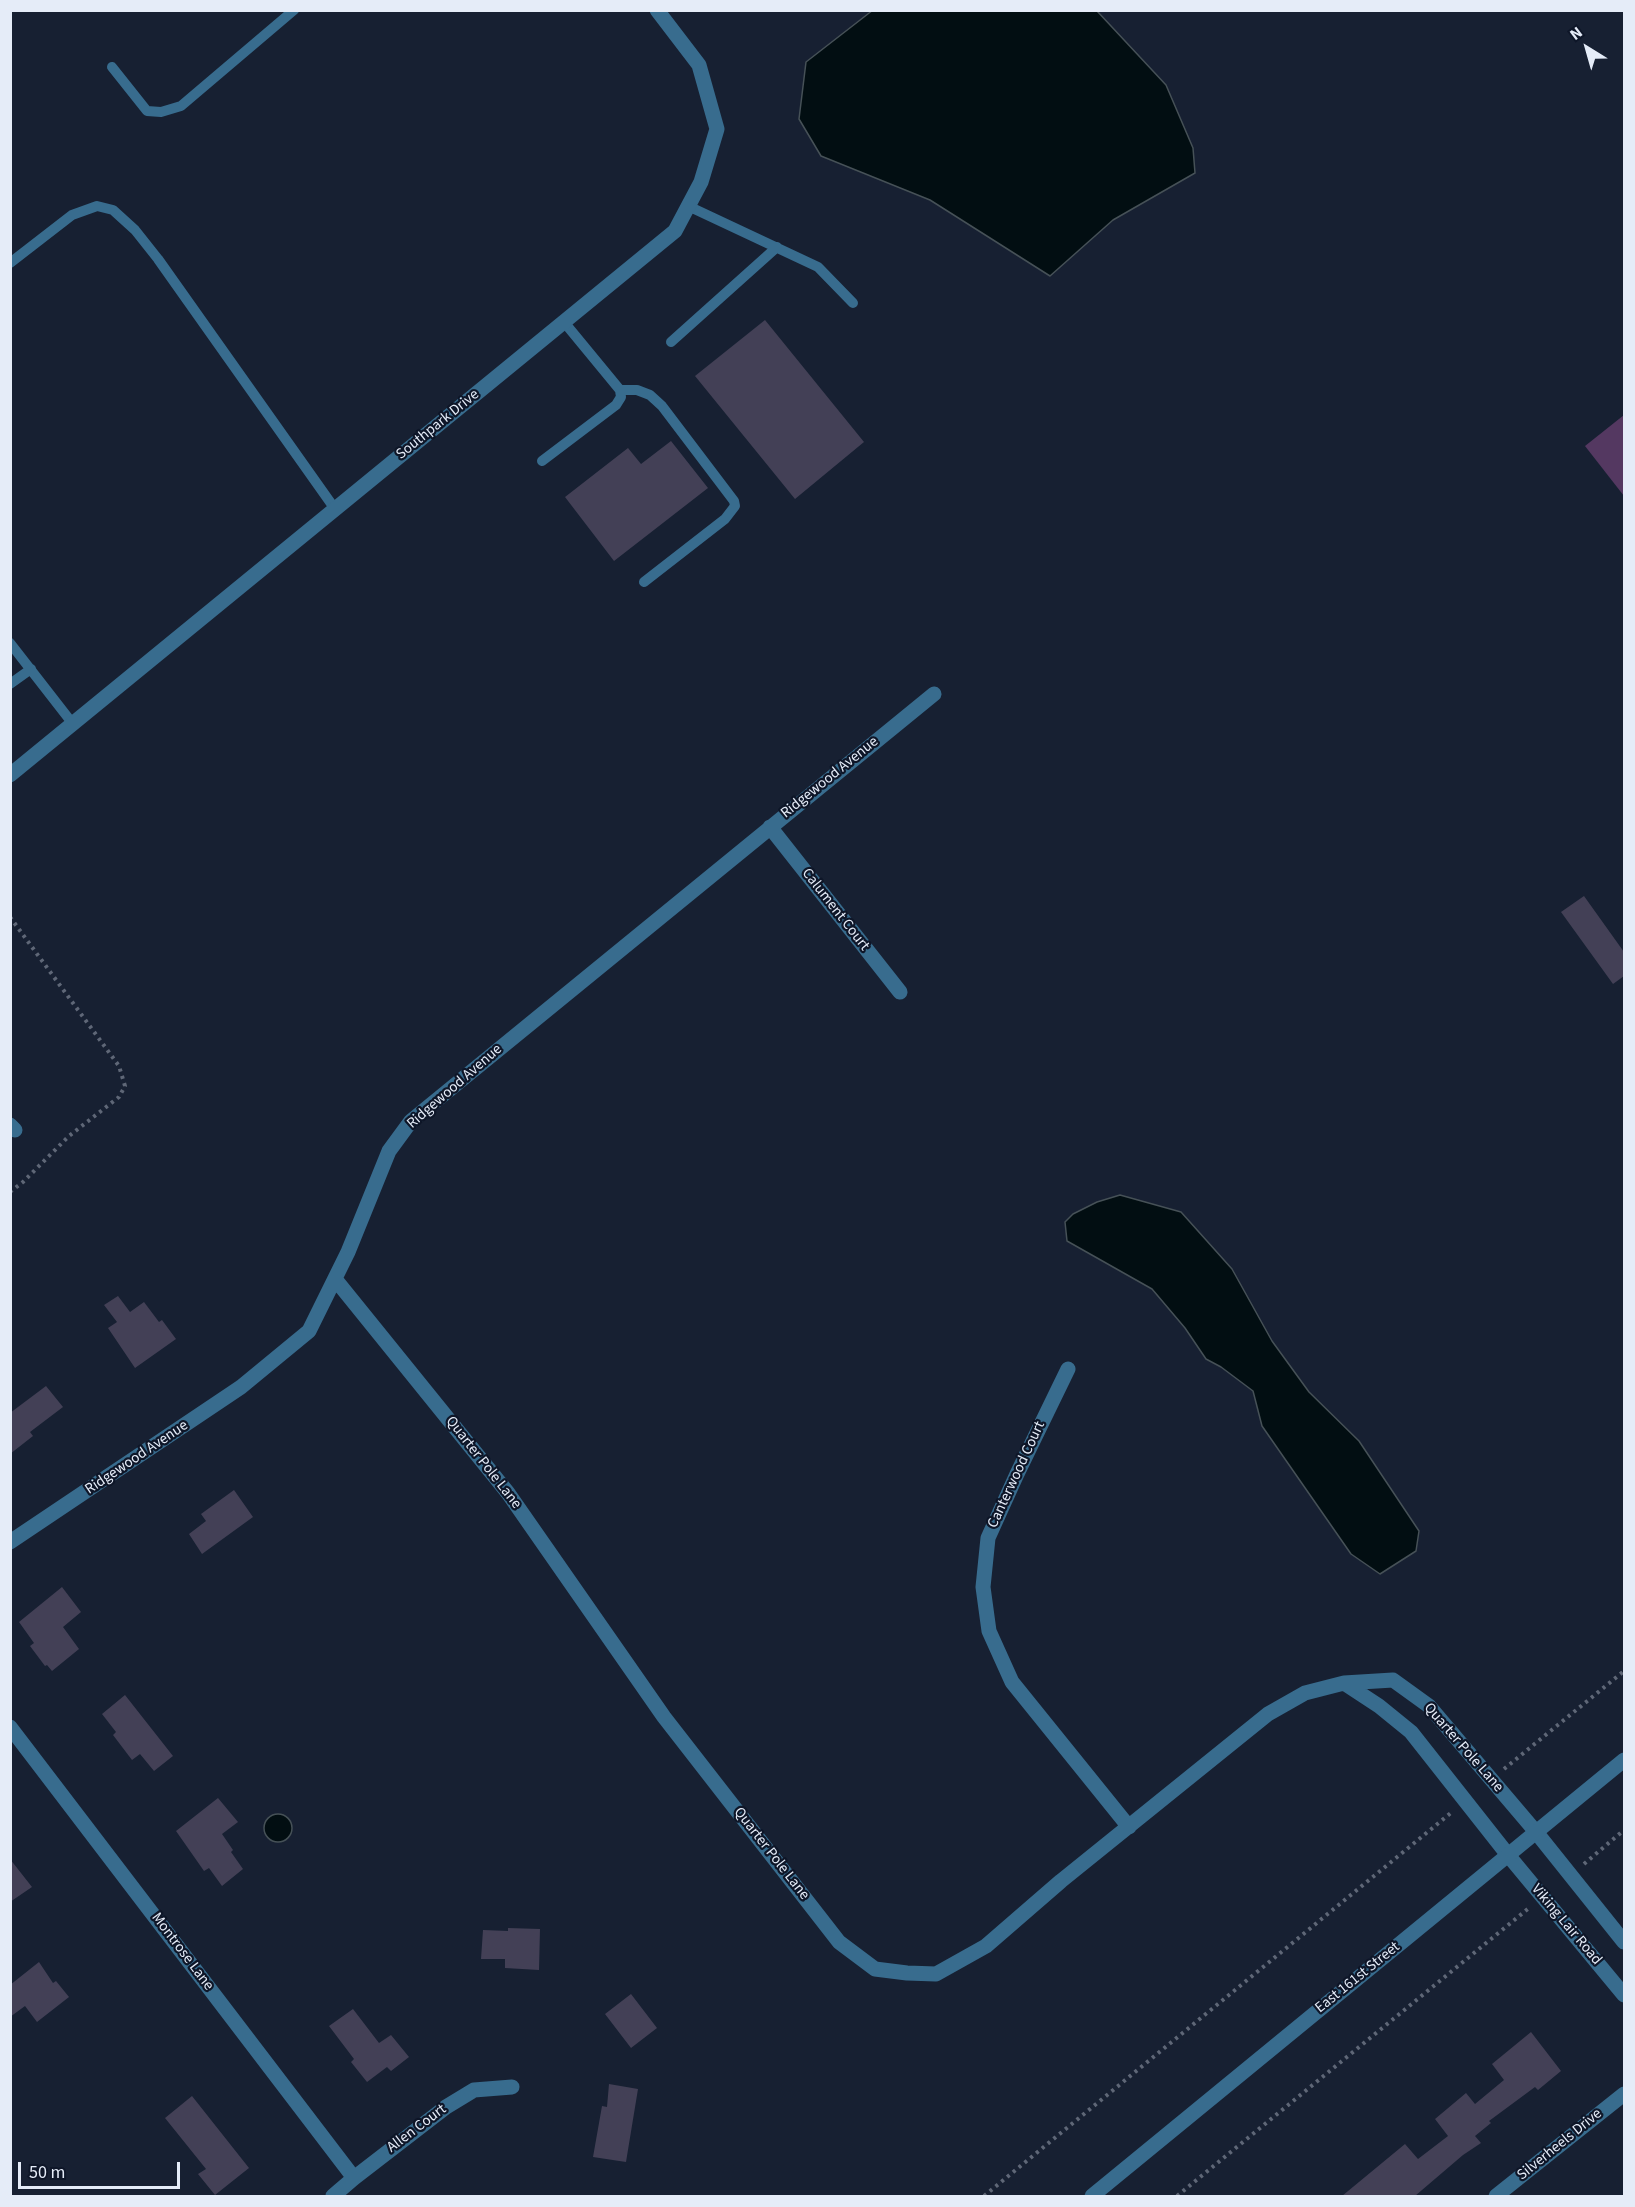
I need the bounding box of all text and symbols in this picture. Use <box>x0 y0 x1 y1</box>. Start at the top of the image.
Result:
north arrow <box>1557 18 1617 78</box>
text: N <box>1565 22 1587 46</box>
street label: Southpark Drive <box>393 386 483 464</box>
street label: Ridgewood Avenue <box>778 733 882 823</box>
street label: Calument Court <box>797 865 873 955</box>
street label: Ridgewood Avenue <box>404 1041 506 1133</box>
street label: Quarter Pole Lane <box>441 1413 525 1513</box>
street label: Ridgewood Avenue <box>82 1417 192 1499</box>
street label: Canterwood Court <box>984 1419 1050 1531</box>
street label: Quarter Pole Lane <box>1419 1700 1507 1796</box>
street label: Quarter Pole Lane <box>729 1804 813 1904</box>
street label: Viking Lair Road <box>1527 1881 1605 1969</box>
street label: Montrose Lane <box>147 1910 217 1994</box>
street label: East 161st Street <box>1312 1938 1404 2018</box>
street label: Allen Court <box>384 2101 450 2157</box>
street label: Silverheels Drive <box>1514 2105 1606 2185</box>
scale bar <box>21 2150 183 2188</box>
text: 50 m <box>29 2160 65 2185</box>

